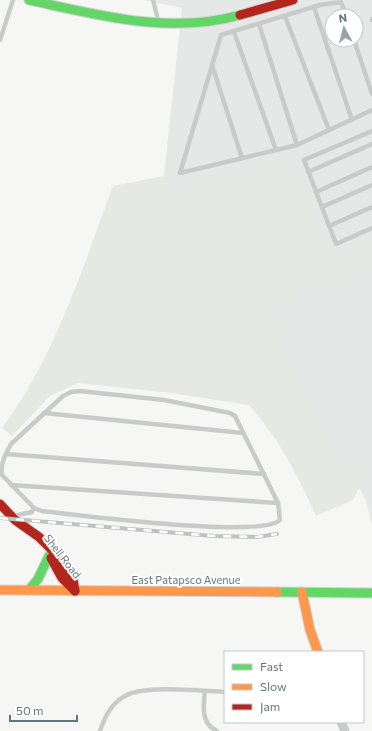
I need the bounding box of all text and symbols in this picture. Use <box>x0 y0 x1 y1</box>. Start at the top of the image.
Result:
north arrow <box>324 8 364 48</box>
text: N <box>338 11 348 25</box>
street label: Shell Road <box>42 532 84 580</box>
street label: East Patapsco Avenue <box>132 573 241 586</box>
legend <box>224 651 364 723</box>
text: Fast <box>260 659 283 673</box>
text: Slow <box>260 679 287 693</box>
scale bar <box>10 697 77 723</box>
text: Jam <box>260 699 280 714</box>
text: 50 m <box>16 703 44 717</box>

